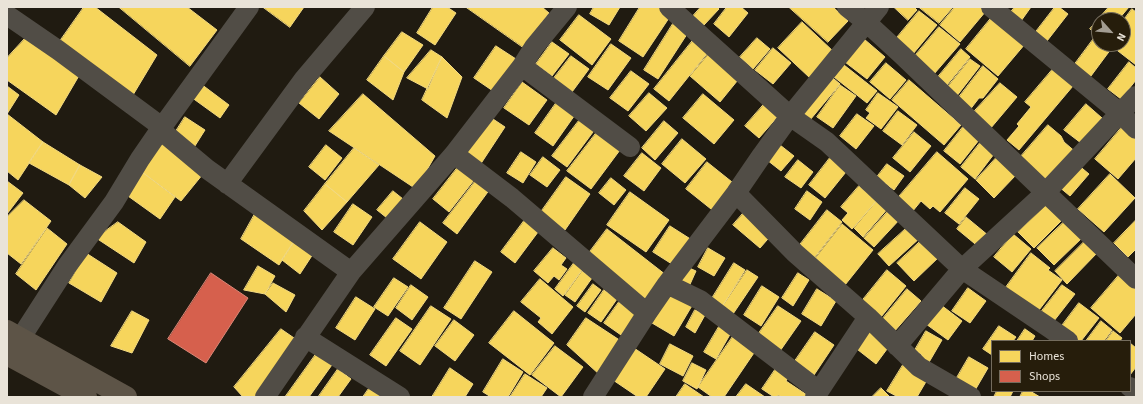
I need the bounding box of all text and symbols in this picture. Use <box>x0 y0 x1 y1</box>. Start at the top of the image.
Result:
north arrow <box>1091 12 1131 52</box>
text: N <box>1113 31 1130 44</box>
legend <box>991 340 1131 392</box>
text: Homes <box>1029 348 1064 365</box>
text: Shops <box>1029 368 1060 385</box>

